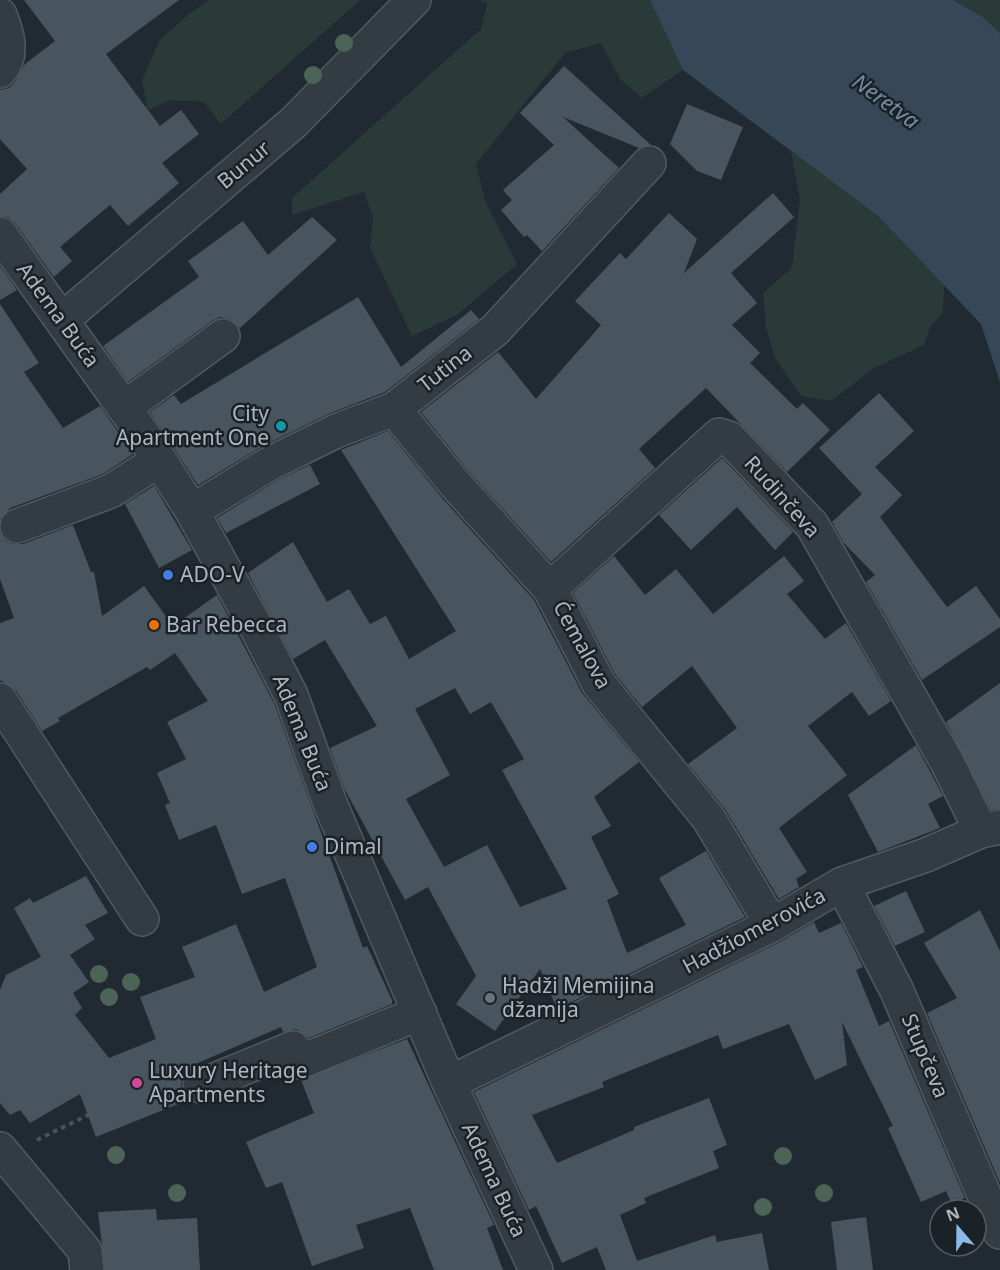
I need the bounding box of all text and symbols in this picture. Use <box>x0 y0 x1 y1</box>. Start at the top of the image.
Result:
water label: Neretva <box>847 66 927 135</box>
street label: Bunur <box>211 134 276 195</box>
street label: Adema Buća <box>11 256 106 373</box>
street label: Tutina <box>412 338 477 398</box>
place label: City Apartment One <box>116 399 269 451</box>
marker: City Apartment One <box>274 419 288 433</box>
street label: Rudinčeva <box>738 449 827 543</box>
place label: ADO-V <box>180 560 245 588</box>
marker: ADO-V <box>161 568 175 582</box>
street label: Ćemalova <box>547 595 619 694</box>
place label: Bar Rebecca <box>166 610 287 638</box>
marker: Bar Rebecca <box>147 618 161 632</box>
street label: Adema Buća <box>267 670 339 795</box>
place label: Dimal <box>324 832 382 860</box>
marker: Dimal <box>305 840 319 854</box>
street label: Hadžiomerovića <box>677 881 830 980</box>
place label: Hadži Memijina džamija <box>502 971 655 1023</box>
marker: Hadži Memijina džamija <box>483 991 497 1005</box>
street label: Stupčeva <box>896 1009 956 1102</box>
place label: Luxury Heritage Apartments <box>149 1056 308 1108</box>
marker: Luxury Heritage Apartments <box>130 1076 144 1090</box>
street label: Adema Buća <box>456 1118 534 1241</box>
north arrow <box>928 1198 988 1258</box>
text: N <box>943 1201 963 1226</box>

